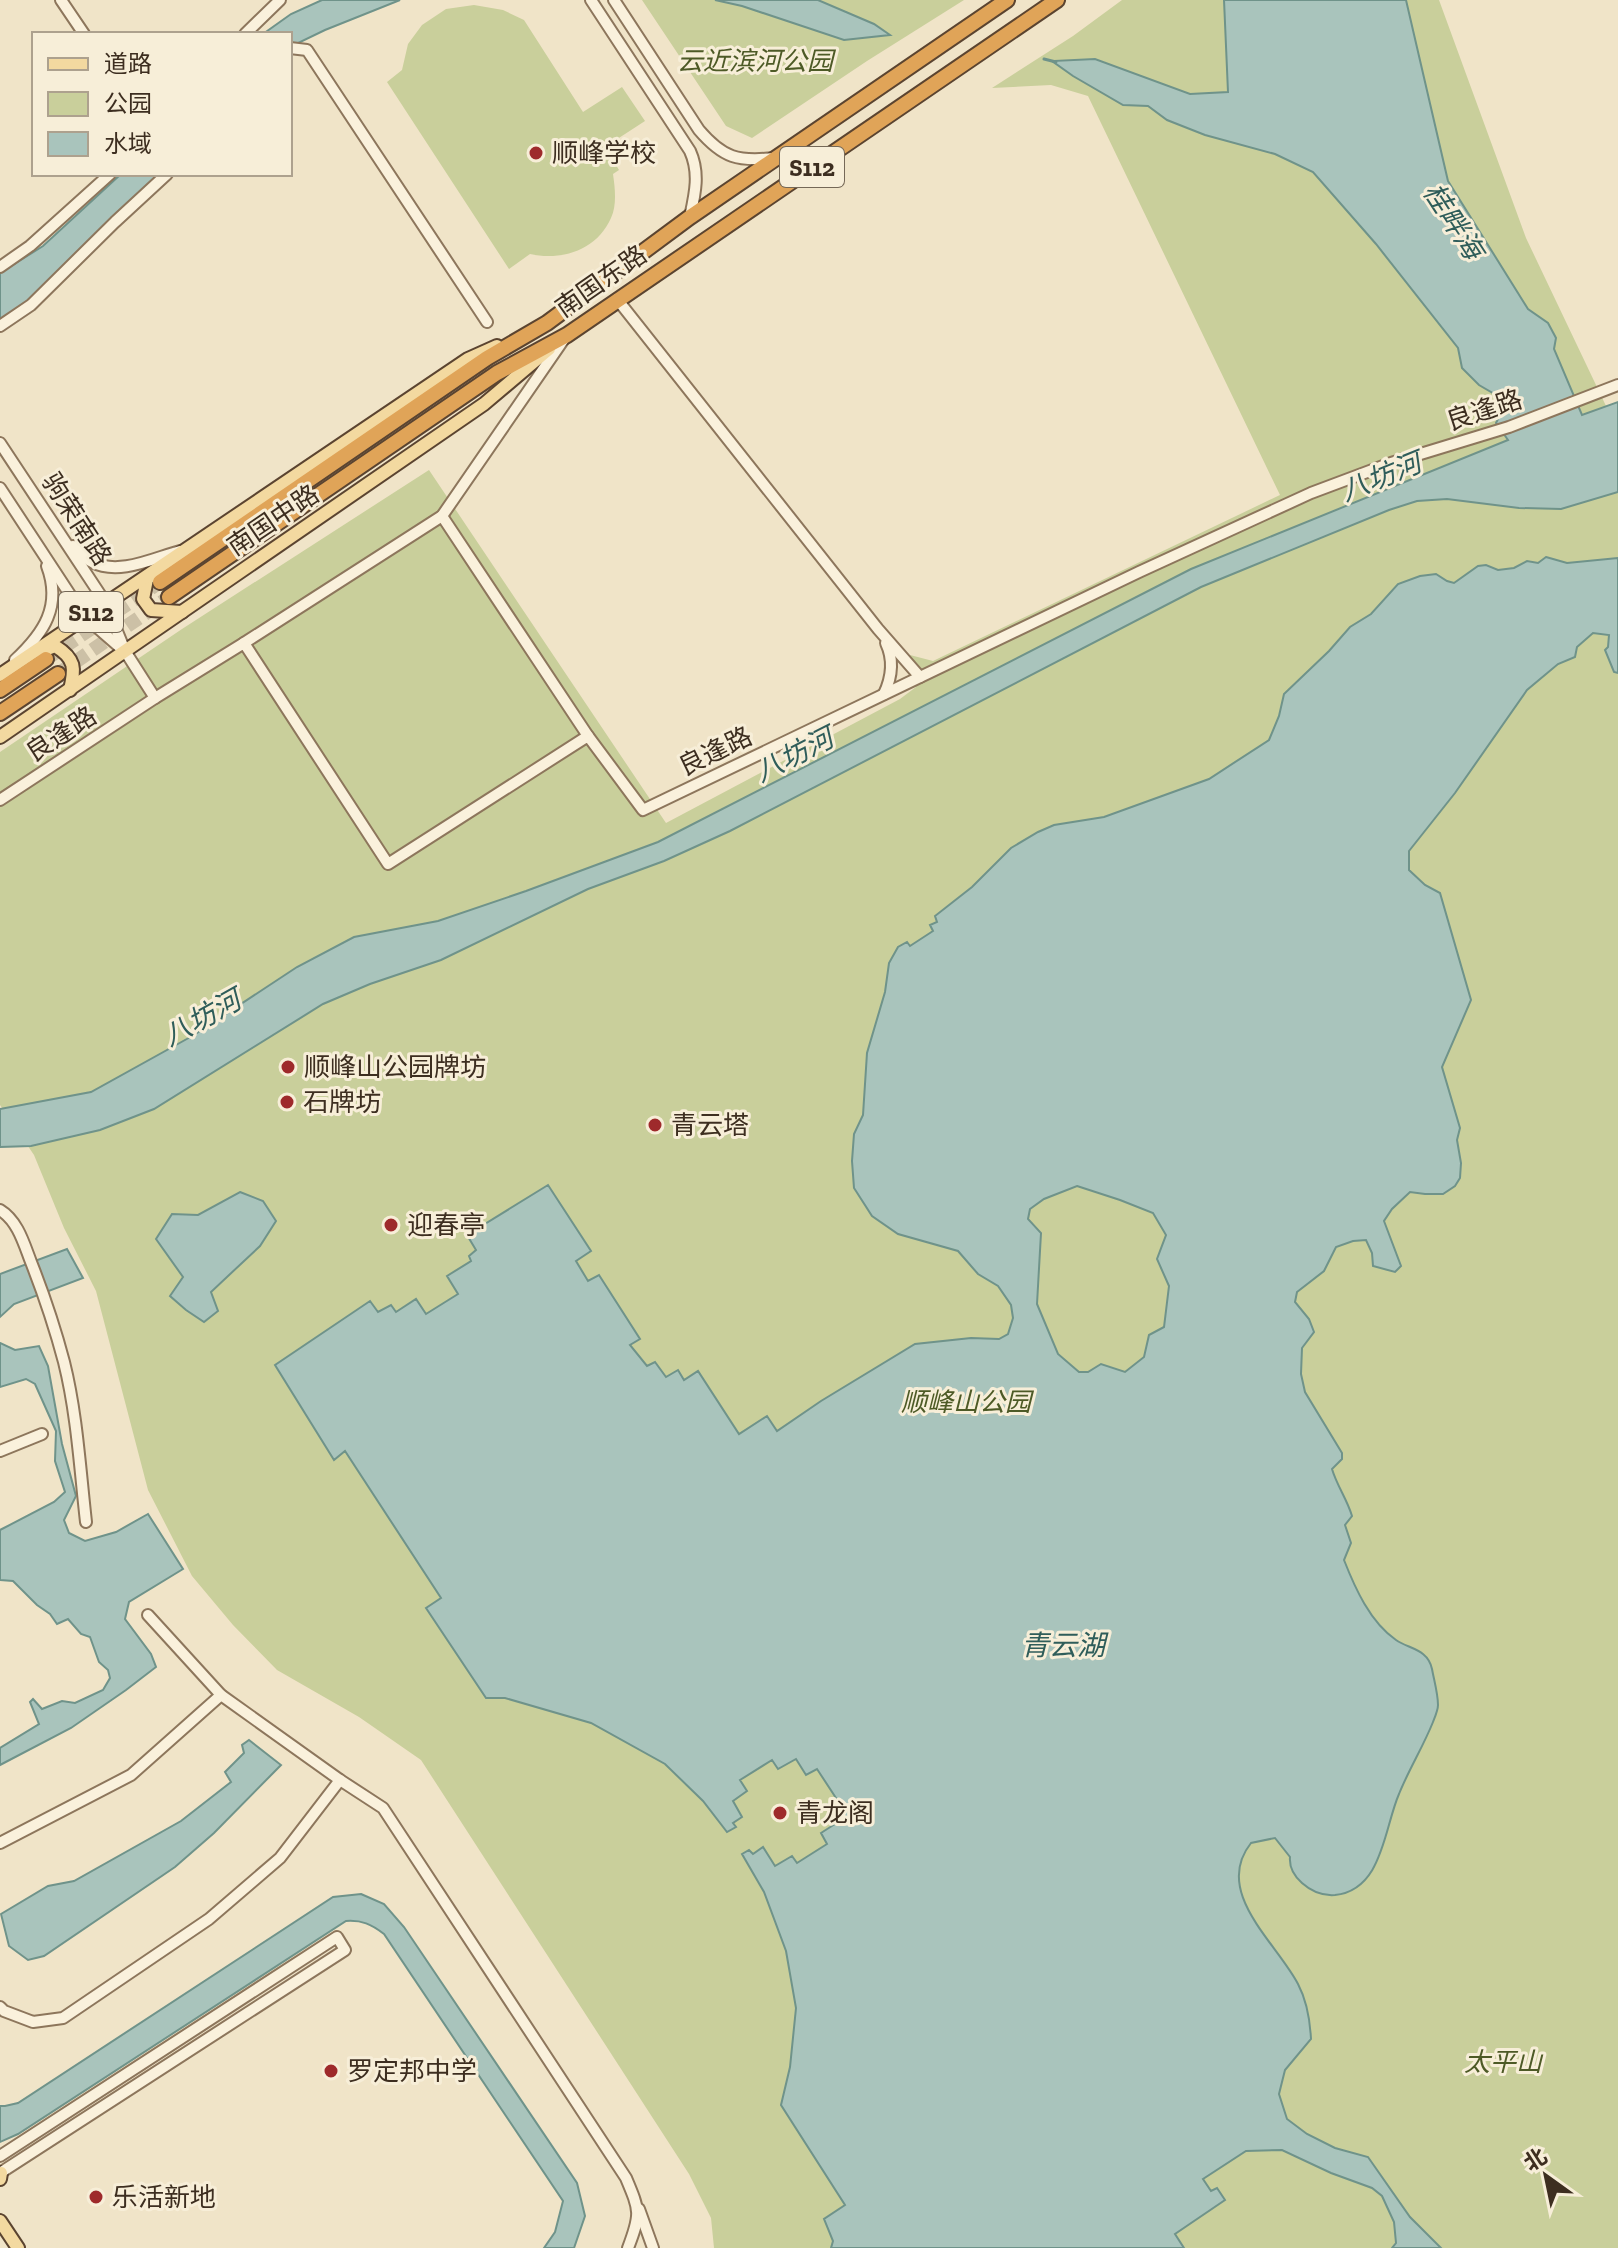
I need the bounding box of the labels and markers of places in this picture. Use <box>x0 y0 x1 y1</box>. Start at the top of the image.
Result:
place label: 顺峰学校 <box>552 137 656 169</box>
marker: 顺峰学校 <box>527 144 545 162</box>
place label: 顺峰山公园牌坊 <box>304 1051 486 1083</box>
marker: 顺峰山公园牌坊 <box>279 1058 297 1076</box>
place label: 石牌坊 <box>303 1086 381 1118</box>
marker: 石牌坊 <box>278 1093 296 1111</box>
place label: 青云塔 <box>671 1109 749 1141</box>
marker: 青云塔 <box>646 1116 664 1134</box>
place label: 迎春亭 <box>407 1209 485 1241</box>
marker: 迎春亭 <box>382 1216 400 1234</box>
place label: 青龙阁 <box>796 1797 874 1829</box>
marker: 青龙阁 <box>771 1804 789 1822</box>
place label: 罗定邦中学 <box>347 2055 477 2087</box>
marker: 罗定邦中学 <box>322 2062 340 2080</box>
place label: 乐活新地 <box>112 2181 216 2213</box>
marker: 乐活新地 <box>87 2188 105 2206</box>

